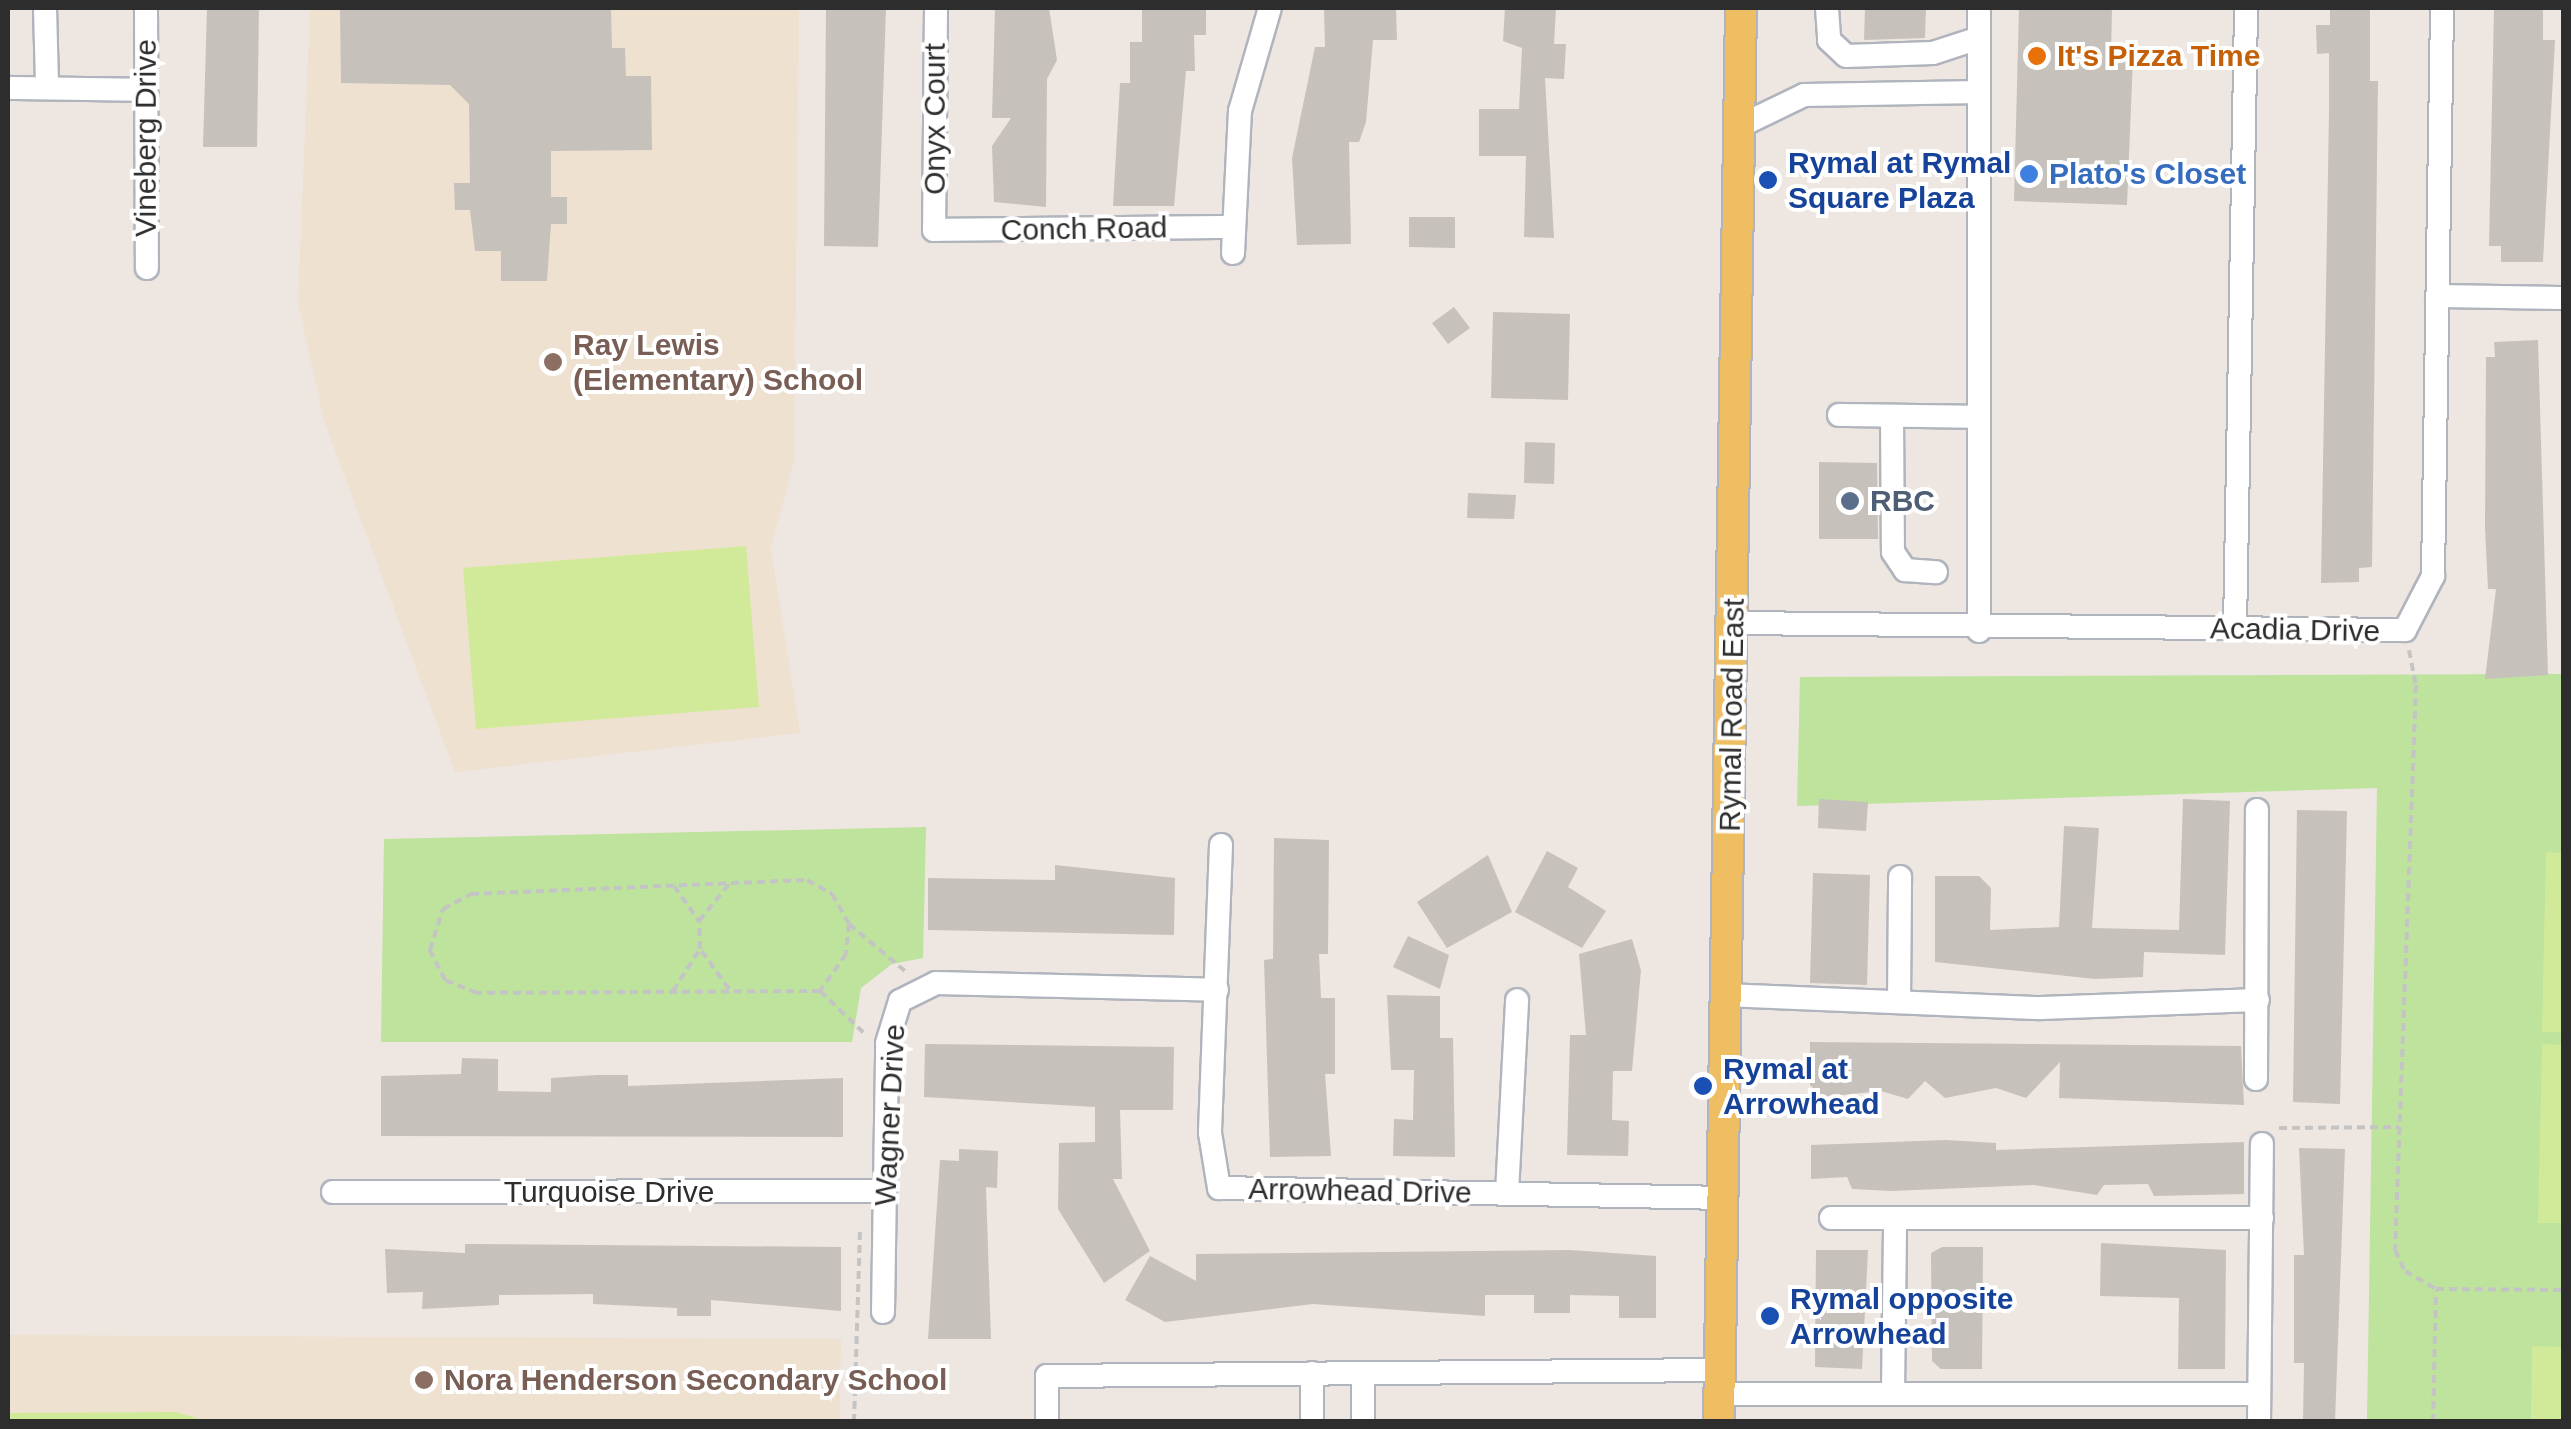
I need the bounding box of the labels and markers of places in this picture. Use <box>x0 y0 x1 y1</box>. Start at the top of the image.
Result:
place label: It's Pizza Time <box>2057 38 2260 74</box>
marker: It's Pizza Time <box>2026 45 2048 67</box>
place label: Rymal at Rymal Square Plaza <box>1788 145 2011 216</box>
place label: Plato's Closet <box>2049 156 2246 192</box>
marker: Plato's Closet <box>2018 163 2040 185</box>
marker: Rymal at Rymal Square Plaza <box>1757 169 1779 191</box>
place label: Ray Lewis (Elementary) School <box>573 327 863 398</box>
marker: Ray Lewis (Elementary) School <box>542 351 564 373</box>
place label: RBC <box>1870 483 1935 519</box>
marker: RBC <box>1839 490 1861 512</box>
place label: Rymal at Arrowhead <box>1723 1051 1880 1122</box>
marker: Rymal at Arrowhead <box>1692 1075 1714 1097</box>
place label: Rymal opposite Arrowhead <box>1790 1281 2013 1352</box>
marker: Rymal opposite Arrowhead <box>1759 1305 1781 1327</box>
place label: Nora Henderson Secondary School <box>444 1362 947 1398</box>
marker: Nora Henderson Secondary School <box>413 1369 435 1391</box>

